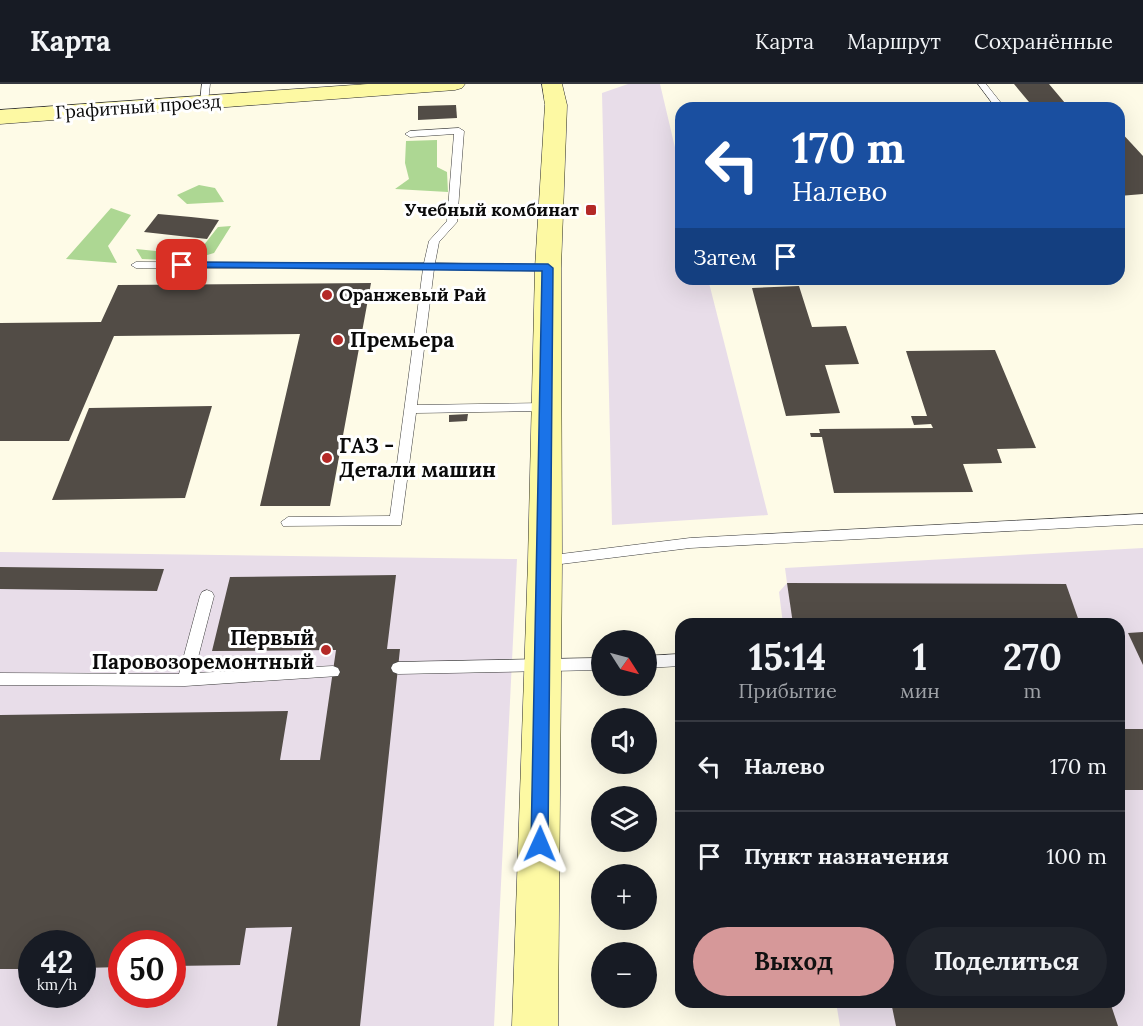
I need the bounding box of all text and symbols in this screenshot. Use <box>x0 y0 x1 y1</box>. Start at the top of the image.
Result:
text: Карта <box>30 23 111 59</box>
text: Карта <box>755 28 814 55</box>
text: Маршрут <box>847 28 941 55</box>
text: Сохранённые <box>974 28 1113 55</box>
street label: Графитный проезд <box>55 89 222 124</box>
text: 170 m <box>792 121 905 175</box>
icon: left <box>693 126 771 204</box>
text: Налево <box>792 174 887 208</box>
place label: Учебный комбинат <box>405 198 580 221</box>
marker: Учебный комбинат <box>584 203 598 217</box>
pin <box>156 239 207 290</box>
icon: arrive <box>769 240 802 273</box>
text: Затем <box>693 243 757 271</box>
icon: arrive <box>165 248 198 281</box>
place label: Оранжевый Рай <box>339 283 486 306</box>
marker: Оранжевый Рай <box>320 288 334 302</box>
place label: Премьера <box>350 326 454 353</box>
marker: Премьера <box>331 333 345 347</box>
place label: ГАЗ - Детали машин <box>339 432 496 483</box>
marker: ГАЗ - Детали машин <box>320 451 334 465</box>
place label: Первый Паровозоремонтный <box>92 624 314 675</box>
north arrow <box>591 630 657 696</box>
map controls <box>591 630 657 1008</box>
text: 15:14 <box>749 634 826 680</box>
text: 1 <box>913 634 927 680</box>
text: 270 <box>1003 634 1062 680</box>
marker: Первый Паровозоремонтный <box>319 643 333 657</box>
text: Прибытие <box>738 678 837 703</box>
text: мин <box>900 678 940 703</box>
text: m <box>1023 678 1041 703</box>
button: sound <box>591 708 657 774</box>
icon: left <box>693 750 726 783</box>
text: Налево <box>744 752 825 780</box>
text: 170 m <box>1050 752 1107 780</box>
button: layers <box>591 786 657 852</box>
position arrow <box>508 812 572 876</box>
icon: arrive <box>693 840 726 873</box>
text: Пункт назначения <box>744 842 949 870</box>
text: 100 m <box>1046 842 1107 870</box>
button: + <box>591 864 657 930</box>
button: Выход <box>693 927 894 996</box>
button: Поделиться <box>906 927 1107 996</box>
speed limit sign: 50 <box>108 930 186 1008</box>
button: − <box>591 942 657 1008</box>
text: 42 <box>41 943 73 981</box>
text: km/h <box>37 975 77 994</box>

